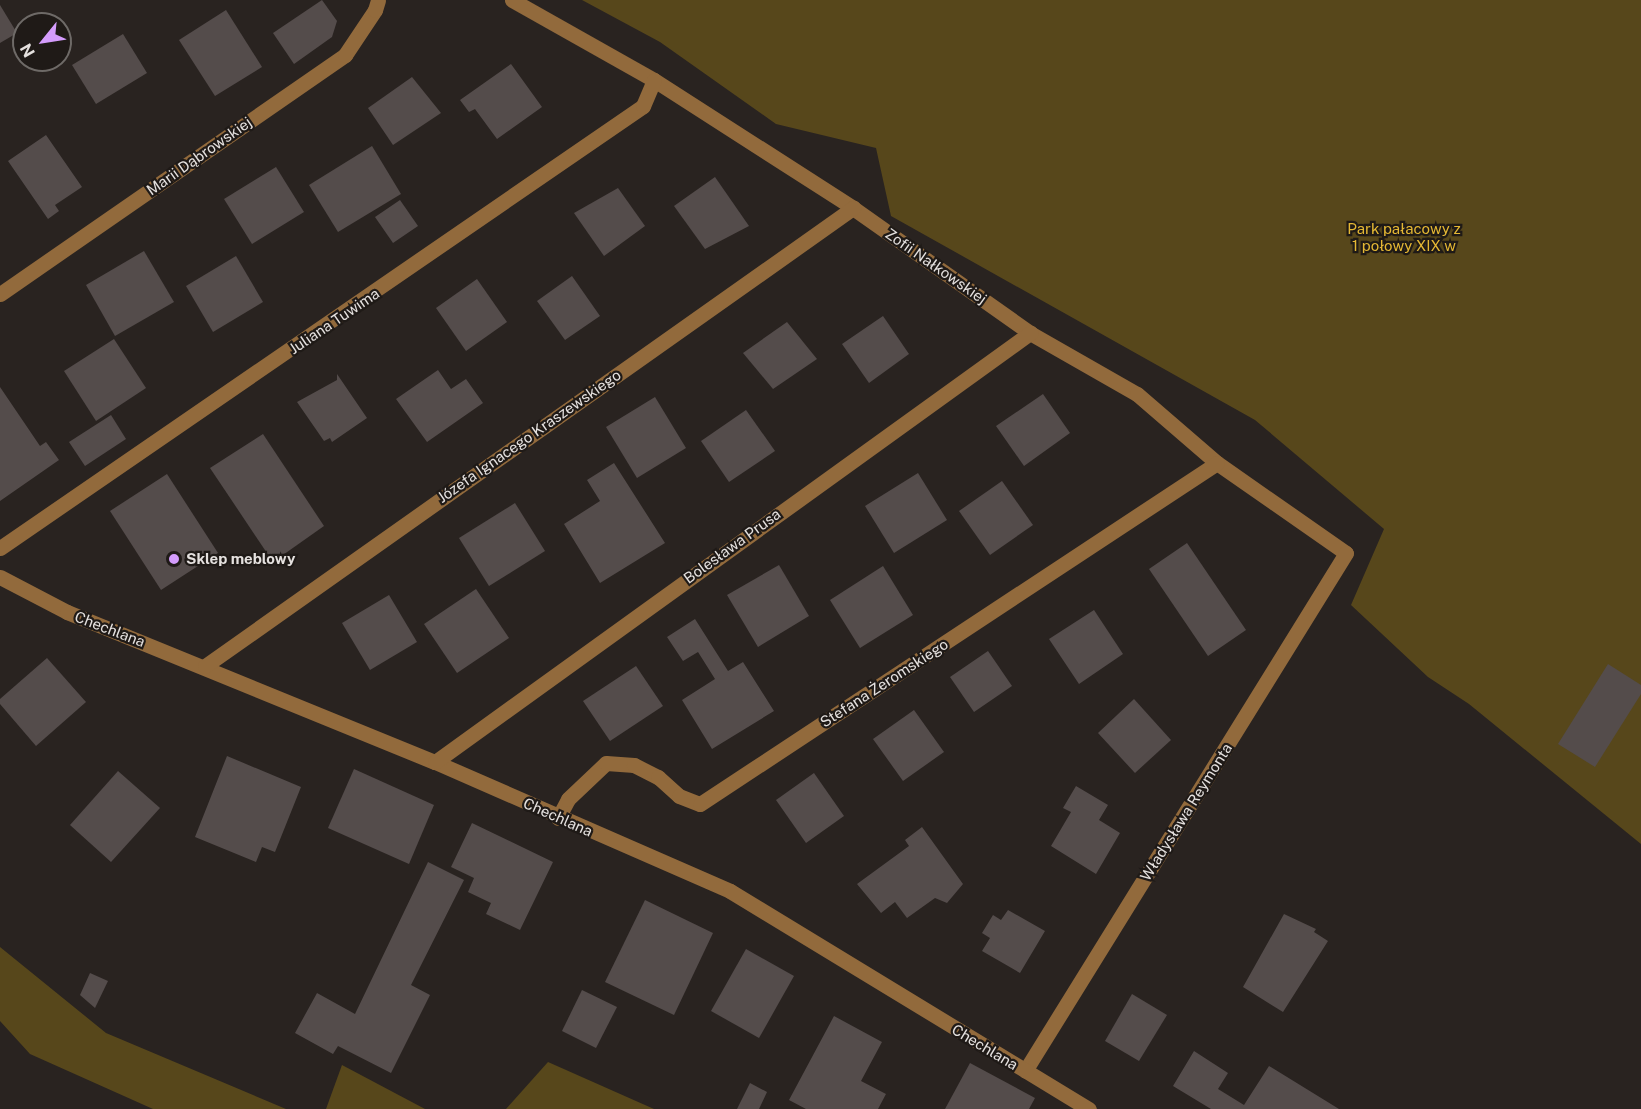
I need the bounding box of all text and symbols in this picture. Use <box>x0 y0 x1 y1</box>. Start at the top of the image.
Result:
north arrow <box>12 12 72 72</box>
text: N <box>16 40 39 60</box>
street label: Marii Dąbrowskiej <box>143 113 255 199</box>
park label: Park pałacowy z 1 połowy XIX w <box>1347 219 1461 254</box>
street label: Zofii Nałkowskiej <box>882 224 990 308</box>
street label: Juliana Tuwima <box>285 284 383 358</box>
street label: Józefa Ignacego Kraszewskiego <box>434 366 624 506</box>
street label: Bolesława Prusa <box>680 505 784 587</box>
place label: Sklep meblowy <box>186 550 295 568</box>
marker: Sklep meblowy <box>167 552 181 566</box>
street label: Chechlana <box>72 607 148 651</box>
street label: Stefana Żeromskiego <box>817 635 951 731</box>
street label: Władysława Reymonta <box>1136 740 1236 884</box>
street label: Chechlana <box>521 794 595 840</box>
street label: Chechlana <box>949 1020 1021 1074</box>

